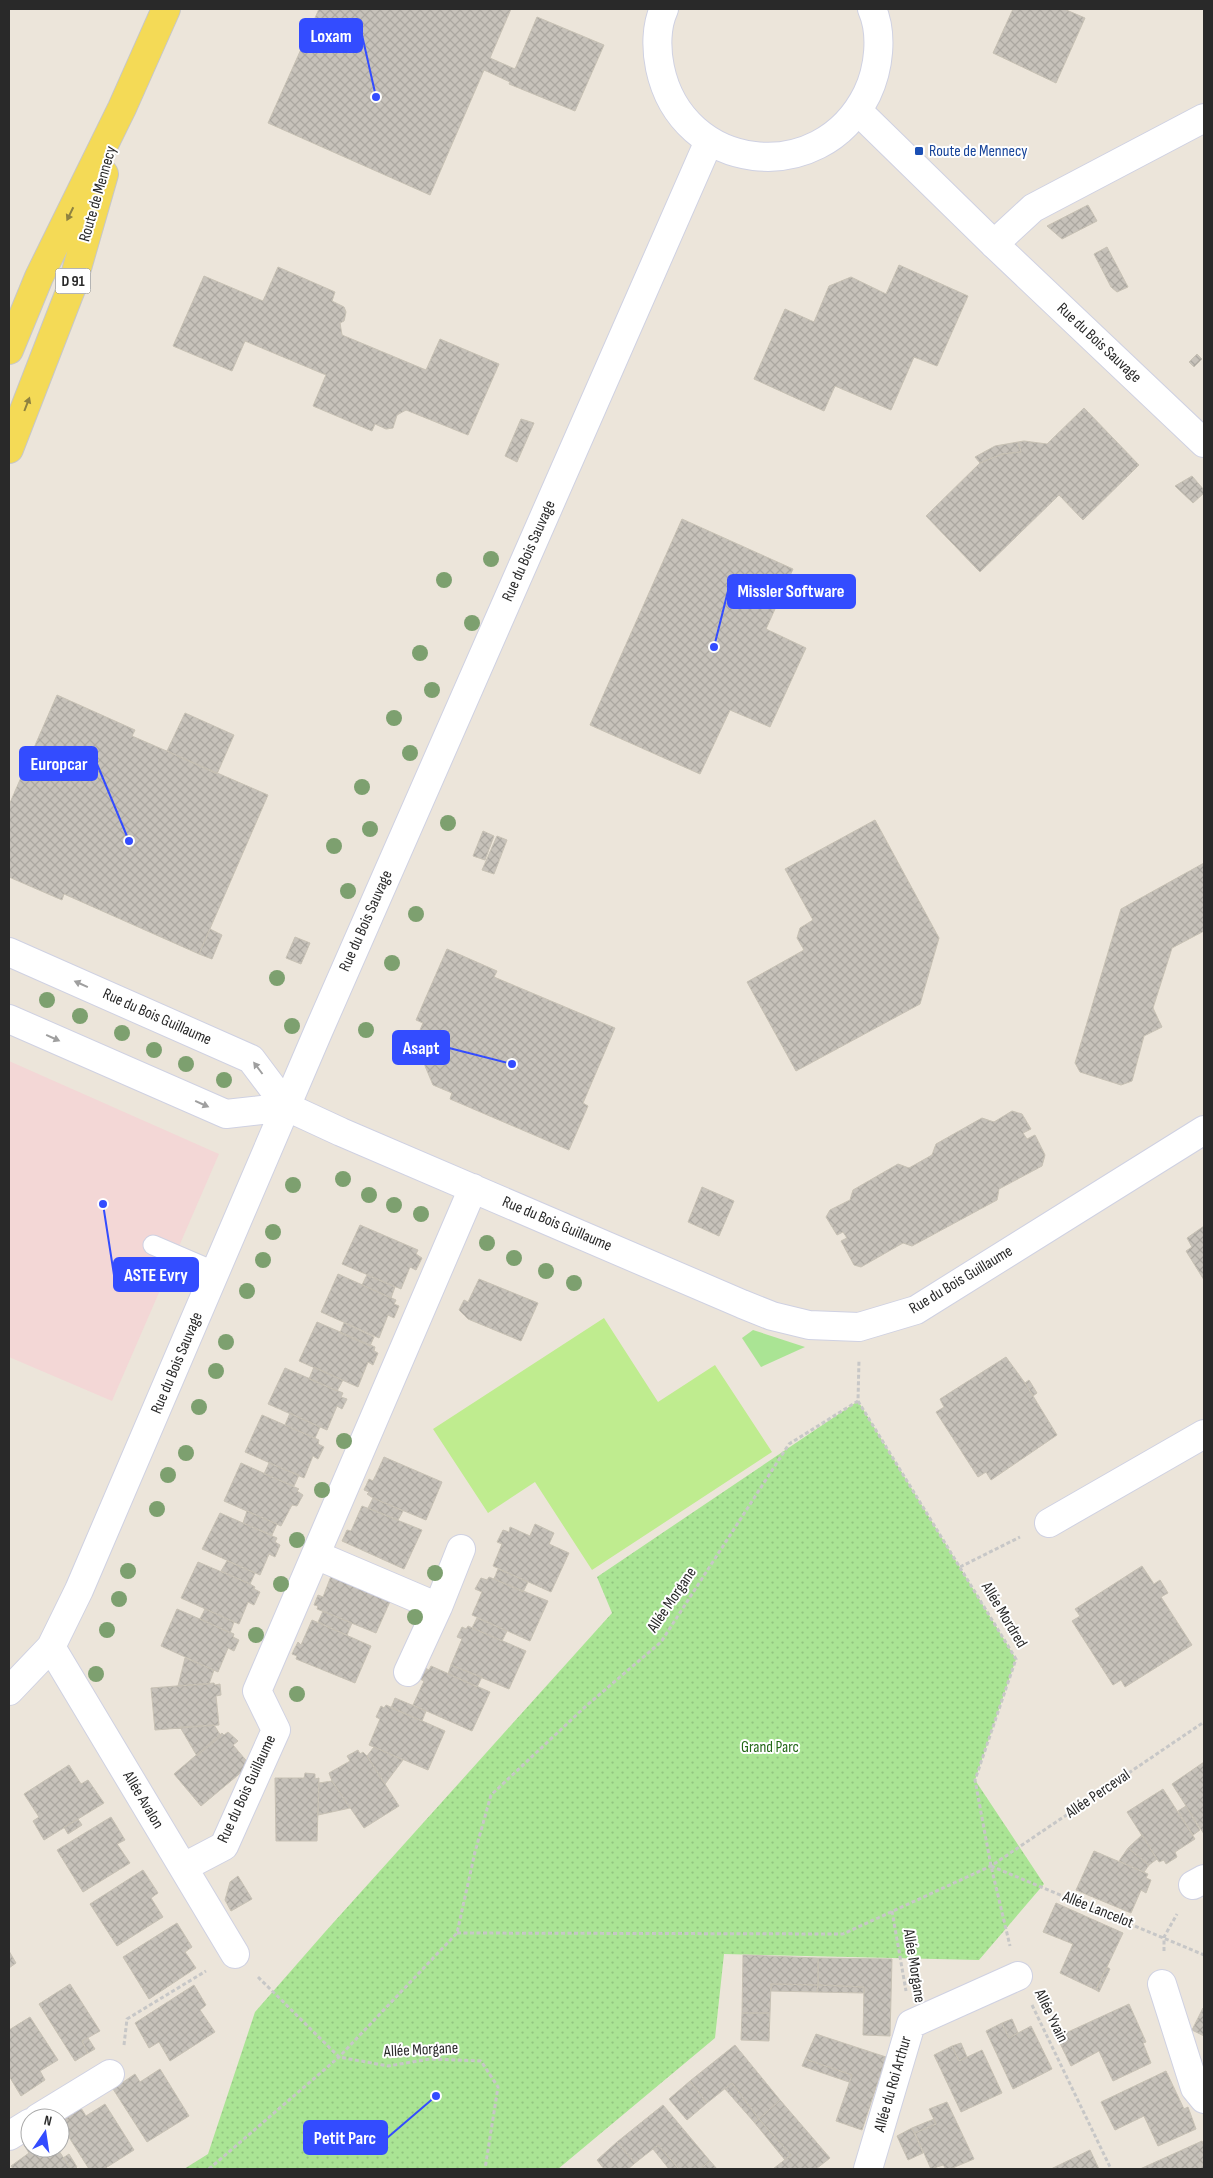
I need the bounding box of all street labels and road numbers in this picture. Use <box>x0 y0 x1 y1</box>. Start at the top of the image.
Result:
street label: Route de Mennecy <box>75 144 121 244</box>
road number: D 91 <box>56 268 90 294</box>
street label: Rue du Bois Sauvage <box>1053 299 1145 387</box>
street label: Rue du Bois Sauvage <box>498 498 560 604</box>
street label: Rue du Bois Sauvage <box>335 868 397 974</box>
street label: Rue du Bois Guillaume <box>100 984 214 1050</box>
street label: Rue du Bois Guillaume <box>499 1192 615 1256</box>
street label: Rue du Bois Guillaume <box>906 1242 1016 1318</box>
street label: Rue du Bois Sauvage <box>147 1309 207 1417</box>
street label: Allée Morgane <box>643 1564 701 1637</box>
street label: Allée Mordred <box>977 1578 1031 1651</box>
street label: Rue du Bois Guillaume <box>214 1732 280 1846</box>
street label: Allée Perceval <box>1061 1766 1134 1823</box>
street label: Allée Avalon <box>118 1767 168 1832</box>
street label: Allée Lancelot <box>1059 1887 1136 1933</box>
street label: Allée Morgane <box>899 1927 929 2004</box>
street label: Allée Yvain <box>1030 1985 1072 2046</box>
street label: Allée du Roi Arthur <box>870 2034 916 2135</box>
street label: Allée Morgane <box>382 2039 459 2061</box>

